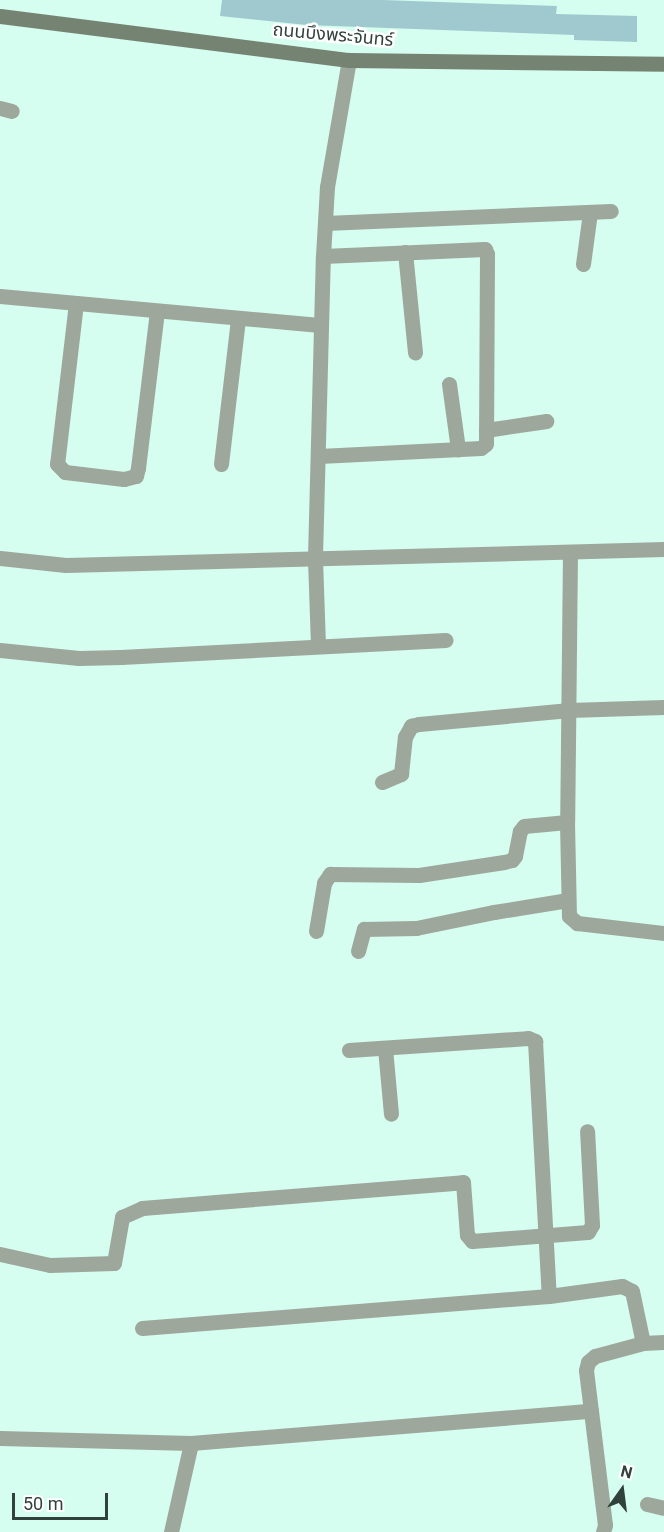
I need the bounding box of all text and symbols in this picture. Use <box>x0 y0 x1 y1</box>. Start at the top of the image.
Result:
street label: ถนนบึงพระจันทร์ <box>272 19 394 51</box>
north arrow <box>592 1460 652 1520</box>
text: N <box>619 1461 634 1483</box>
scale bar <box>15 1481 111 1519</box>
text: 50 m <box>23 1493 63 1514</box>

